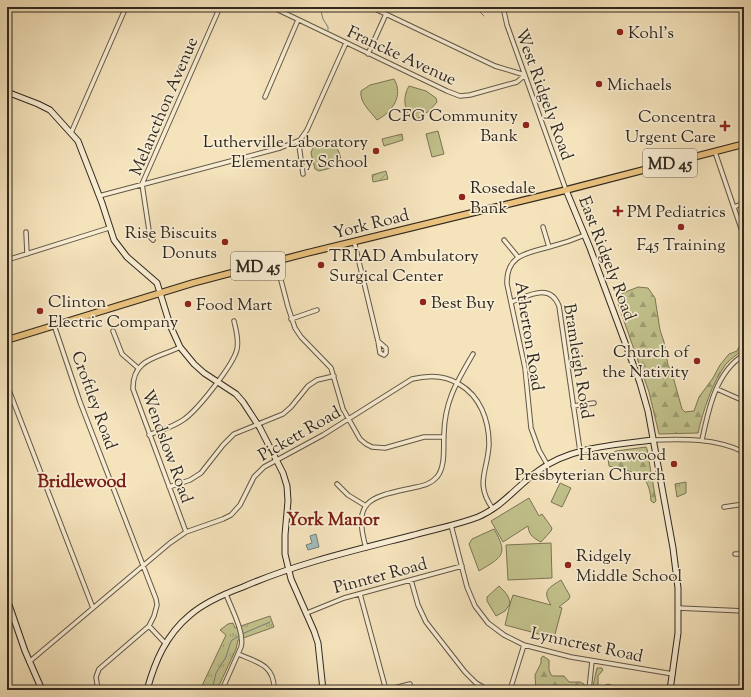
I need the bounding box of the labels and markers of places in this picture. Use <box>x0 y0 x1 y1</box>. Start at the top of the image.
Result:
place label: Kohl's <box>628 22 674 46</box>
marker: Kohl's <box>615 27 625 37</box>
place label: Michaels <box>607 74 672 98</box>
marker: Michaels <box>594 79 604 89</box>
place label: CFG Community Bank <box>388 105 519 149</box>
place label: Concentra Urgent Care <box>625 106 716 150</box>
marker: CFG Community Bank <box>521 120 531 130</box>
marker: Concentra Urgent Care <box>719 120 731 132</box>
place label: Lutherville Laboratory Elementary School <box>203 131 369 175</box>
marker: Lutherville Laboratory Elementary School <box>371 146 381 156</box>
place label: Rosedale Bank <box>470 177 536 221</box>
marker: Rosedale Bank <box>457 192 467 202</box>
place label: PM Pediatrics <box>627 201 726 225</box>
marker: PM Pediatrics <box>612 205 624 217</box>
place label: Rise Biscuits Donuts <box>125 222 217 266</box>
marker: F45 Training <box>676 222 686 232</box>
place label: F45 Training <box>637 234 725 258</box>
marker: Rise Biscuits Donuts <box>220 237 230 247</box>
place label: TRIAD Ambulatory Surgical Center <box>329 245 479 289</box>
marker: TRIAD Ambulatory Surgical Center <box>316 260 326 270</box>
place label: Clinton Electric Company <box>48 291 179 335</box>
place label: Best Buy <box>431 292 495 316</box>
place label: Food Mart <box>196 294 273 318</box>
marker: Best Buy <box>418 297 428 307</box>
marker: Food Mart <box>183 299 193 309</box>
marker: Clinton Electric Company <box>35 306 45 316</box>
place label: Church of the Nativity <box>602 341 690 385</box>
marker: Church of the Nativity <box>692 356 702 366</box>
place label: Havenwood Presbyterian Church <box>515 444 666 488</box>
marker: Havenwood Presbyterian Church <box>669 459 679 469</box>
place label: Ridgely Middle School <box>576 545 683 589</box>
marker: Ridgely Middle School <box>563 560 573 570</box>

